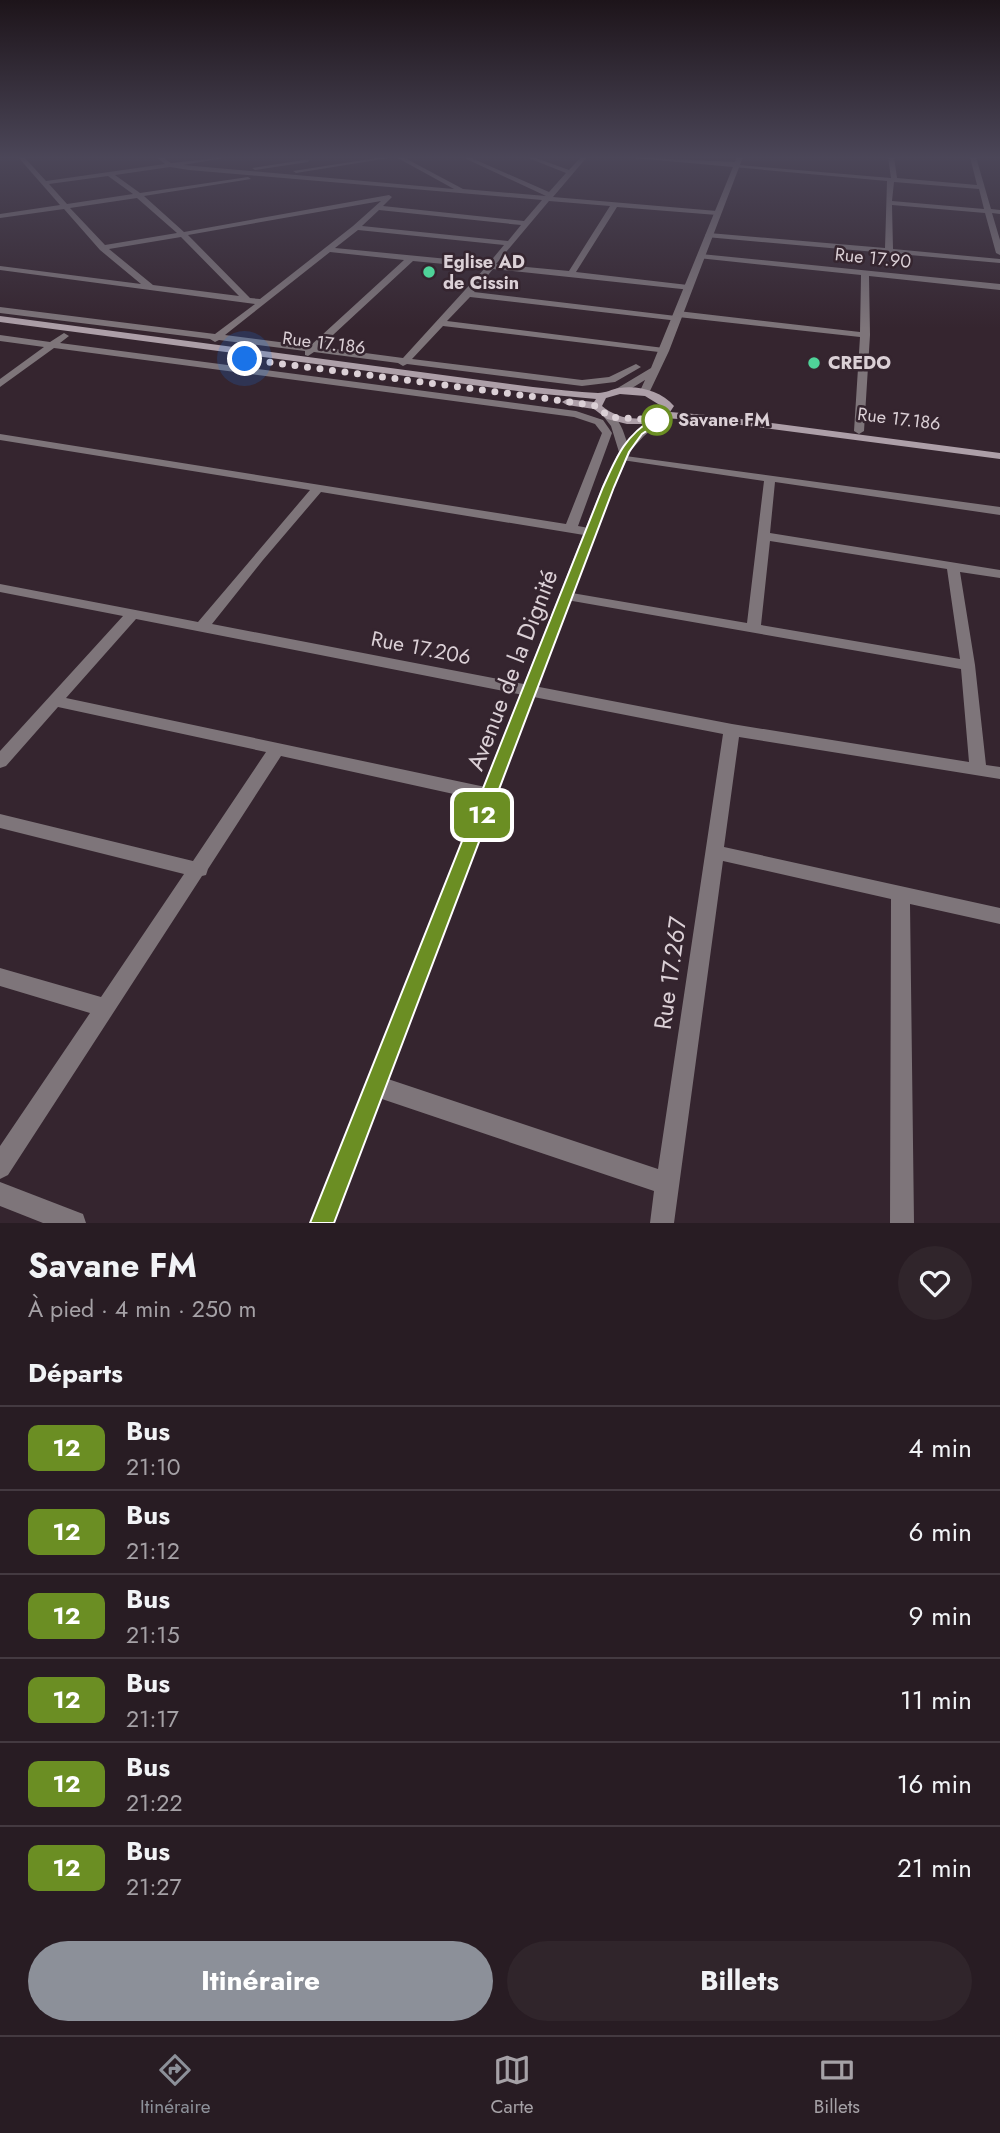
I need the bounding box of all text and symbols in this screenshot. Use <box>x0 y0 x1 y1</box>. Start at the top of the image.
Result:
street label: Rue 17.90 <box>834 241 913 275</box>
place label: Eglise AD de Cissin <box>443 249 525 296</box>
marker: Eglise AD de Cissin <box>421 264 437 280</box>
street label: Rue 17.186 <box>281 325 367 361</box>
your location <box>227 341 262 376</box>
place label: CREDO <box>828 350 891 376</box>
marker: CREDO <box>806 355 822 371</box>
street label: Rue 17.186 <box>856 401 942 437</box>
marker: Savane FM <box>642 405 672 435</box>
place label: Savane FM <box>678 407 770 433</box>
street label: Avenue de la Dignité <box>458 564 566 776</box>
street label: Rue 17.206 <box>368 624 474 672</box>
line badge: 12 <box>450 792 514 838</box>
text: 12 <box>468 797 496 832</box>
street label: Rue 17.267 <box>645 914 695 1032</box>
text: Savane FM <box>28 1242 197 1289</box>
button: heart <box>898 1246 972 1320</box>
text: À pied · 4 min · 250 m <box>28 1292 257 1326</box>
text: Départs <box>28 1354 123 1392</box>
text: Bus <box>126 1412 170 1450</box>
text: 4 min <box>908 1429 972 1467</box>
text: 12 <box>53 1430 80 1465</box>
text: 21:10 <box>126 1450 181 1484</box>
text: Bus <box>126 1496 170 1534</box>
text: 6 min <box>909 1513 972 1551</box>
text: 12 <box>53 1514 80 1549</box>
text: 21:12 <box>126 1534 180 1568</box>
text: Bus <box>126 1580 170 1618</box>
text: 9 min <box>909 1597 972 1635</box>
text: 12 <box>53 1598 80 1633</box>
text: 21:15 <box>126 1618 180 1652</box>
text: Bus <box>126 1664 170 1702</box>
text: 11 min <box>900 1681 972 1719</box>
text: 12 <box>53 1682 80 1717</box>
text: 21:17 <box>126 1702 179 1736</box>
text: Bus <box>126 1748 170 1786</box>
text: 16 min <box>897 1765 972 1803</box>
text: 12 <box>53 1766 80 1801</box>
text: 21:22 <box>126 1786 183 1820</box>
text: Bus <box>126 1832 170 1870</box>
text: 21 min <box>897 1849 972 1887</box>
text: 12 <box>53 1850 80 1885</box>
text: 21:27 <box>126 1870 182 1904</box>
button: Itinéraire <box>28 1941 493 2021</box>
button: Billets <box>507 1941 972 2021</box>
tab: Itinéraire <box>140 2051 211 2120</box>
tab: Carte <box>491 2051 534 2120</box>
tab: Billets <box>814 2051 860 2120</box>

